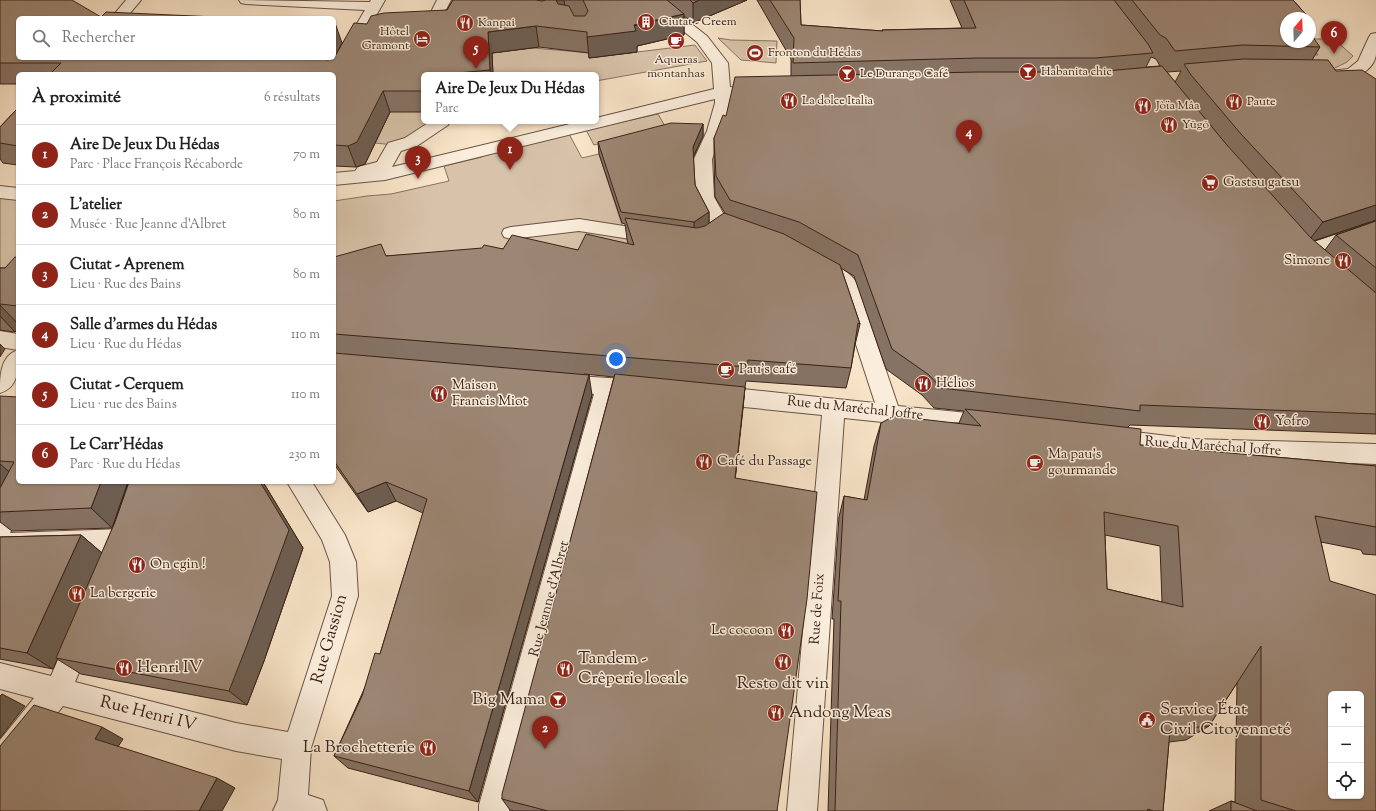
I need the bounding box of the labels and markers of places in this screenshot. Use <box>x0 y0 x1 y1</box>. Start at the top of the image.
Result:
building icon: Ciutat - Creem <box>636 12 656 32</box>
restaurant icon: Kanpai <box>455 13 475 33</box>
place label: Ciutat - Creem <box>659 13 737 31</box>
place label: Kanpai <box>478 14 515 32</box>
pin: 6 <box>1321 21 1347 54</box>
place label: Hôtel Gramont <box>362 23 410 55</box>
hotel icon: Hôtel Gramont <box>412 29 432 49</box>
cafe icon: Aqueras montanhas <box>666 31 686 51</box>
pin: 5 <box>463 36 489 69</box>
sports icon: Fronton du Hédas <box>745 43 765 63</box>
place label: Fronton du Hédas <box>768 44 861 62</box>
place label: Aqueras montanhas <box>647 51 705 83</box>
bar icon: Habanita chic <box>1018 62 1038 82</box>
place label: Habanita chic <box>1041 63 1112 81</box>
bar icon: Le Durango Café <box>837 64 857 84</box>
place label: Le Durango Café <box>860 65 949 83</box>
restaurant icon: La dolce Italia <box>779 91 799 111</box>
place label: La dolce Italia <box>802 92 874 110</box>
restaurant icon: Paute <box>1224 92 1244 112</box>
place label: Paute <box>1247 93 1276 111</box>
restaurant icon: Jòïa Mâa <box>1133 96 1153 116</box>
place label: Jòïa Mâa <box>1155 97 1200 115</box>
restaurant icon: Yūgō <box>1159 115 1179 135</box>
place label: Yūgō <box>1182 116 1209 134</box>
pin: 4 <box>956 120 982 153</box>
pin: 1 <box>497 137 523 170</box>
pin: 3 <box>405 146 431 179</box>
supermarket icon: Gastsu gatsu <box>1200 173 1220 193</box>
place label: Gastsu gatsu <box>1223 173 1299 193</box>
place label: Simone <box>1284 251 1330 271</box>
restaurant icon: Simone <box>1333 251 1353 271</box>
cafe icon: Pau's café <box>716 360 736 380</box>
place label: Pau's café <box>739 360 797 380</box>
restaurant icon: Hélios <box>913 374 933 394</box>
place label: Hélios <box>936 374 975 394</box>
place label: Maison Francis Miot <box>452 376 528 412</box>
restaurant icon: Maison Francis Miot <box>429 384 449 404</box>
restaurant icon: Yofro <box>1252 412 1272 432</box>
place label: Yofro <box>1275 412 1309 432</box>
place label: Ma pau's gourmande <box>1048 445 1116 481</box>
restaurant icon: Café du Passage <box>694 452 714 472</box>
place label: Café du Passage <box>717 452 812 472</box>
cafe icon: Ma pau's gourmande <box>1025 453 1045 473</box>
restaurant icon: On egin ! <box>127 555 147 575</box>
place label: On egin ! <box>150 555 206 575</box>
restaurant icon: La bergerie <box>67 584 87 604</box>
place label: La bergerie <box>90 584 156 604</box>
place label: Le cocoon <box>711 621 773 641</box>
restaurant icon: Le cocoon <box>776 621 796 641</box>
place label: Tandem - Crêperie locale <box>578 647 688 691</box>
restaurant icon: Resto dit vin <box>773 652 793 672</box>
place label: Henri IV <box>137 656 203 680</box>
restaurant icon: Henri IV <box>114 658 134 678</box>
restaurant icon: Tandem - Crêperie locale <box>555 659 575 679</box>
place label: Resto dit vin <box>737 672 829 696</box>
place label: Big Mama <box>472 688 545 712</box>
bar icon: Big Mama <box>548 690 568 710</box>
place label: Service État Civil Citoyenneté <box>1160 698 1291 742</box>
place label: Andong Meas <box>789 701 891 725</box>
restaurant icon: Andong Meas <box>766 703 786 723</box>
public building icon: Service État Civil Citoyenneté <box>1137 710 1157 730</box>
pin: 2 <box>532 716 558 749</box>
place label: La Brochetterie <box>303 736 415 760</box>
restaurant icon: La Brochetterie <box>418 738 438 758</box>

